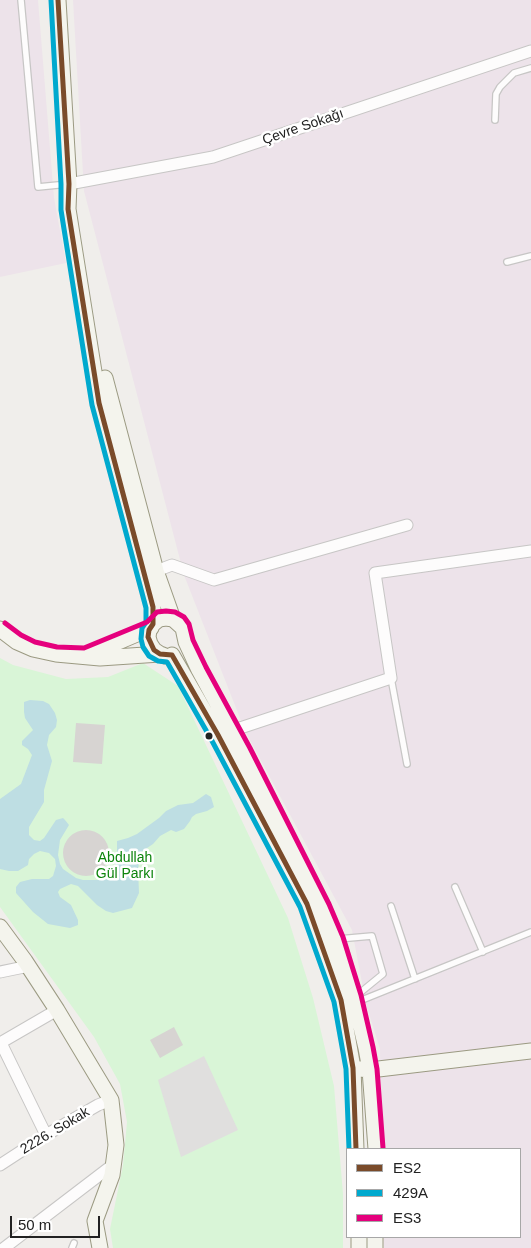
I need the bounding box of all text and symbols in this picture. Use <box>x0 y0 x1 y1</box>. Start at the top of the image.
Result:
street label: Çevre Sokağı <box>260 105 346 149</box>
unlabelled marker <box>204 731 214 741</box>
park label: Abdullah Gül Parkı <box>96 850 154 882</box>
street label: 2226. Sokak <box>17 1104 93 1158</box>
legend <box>346 1148 521 1238</box>
text: ES2 <box>393 1159 421 1176</box>
text: 429A <box>393 1184 428 1201</box>
scale bar <box>12 1206 102 1238</box>
text: ES3 <box>393 1209 421 1226</box>
text: 50 m <box>18 1216 51 1233</box>

